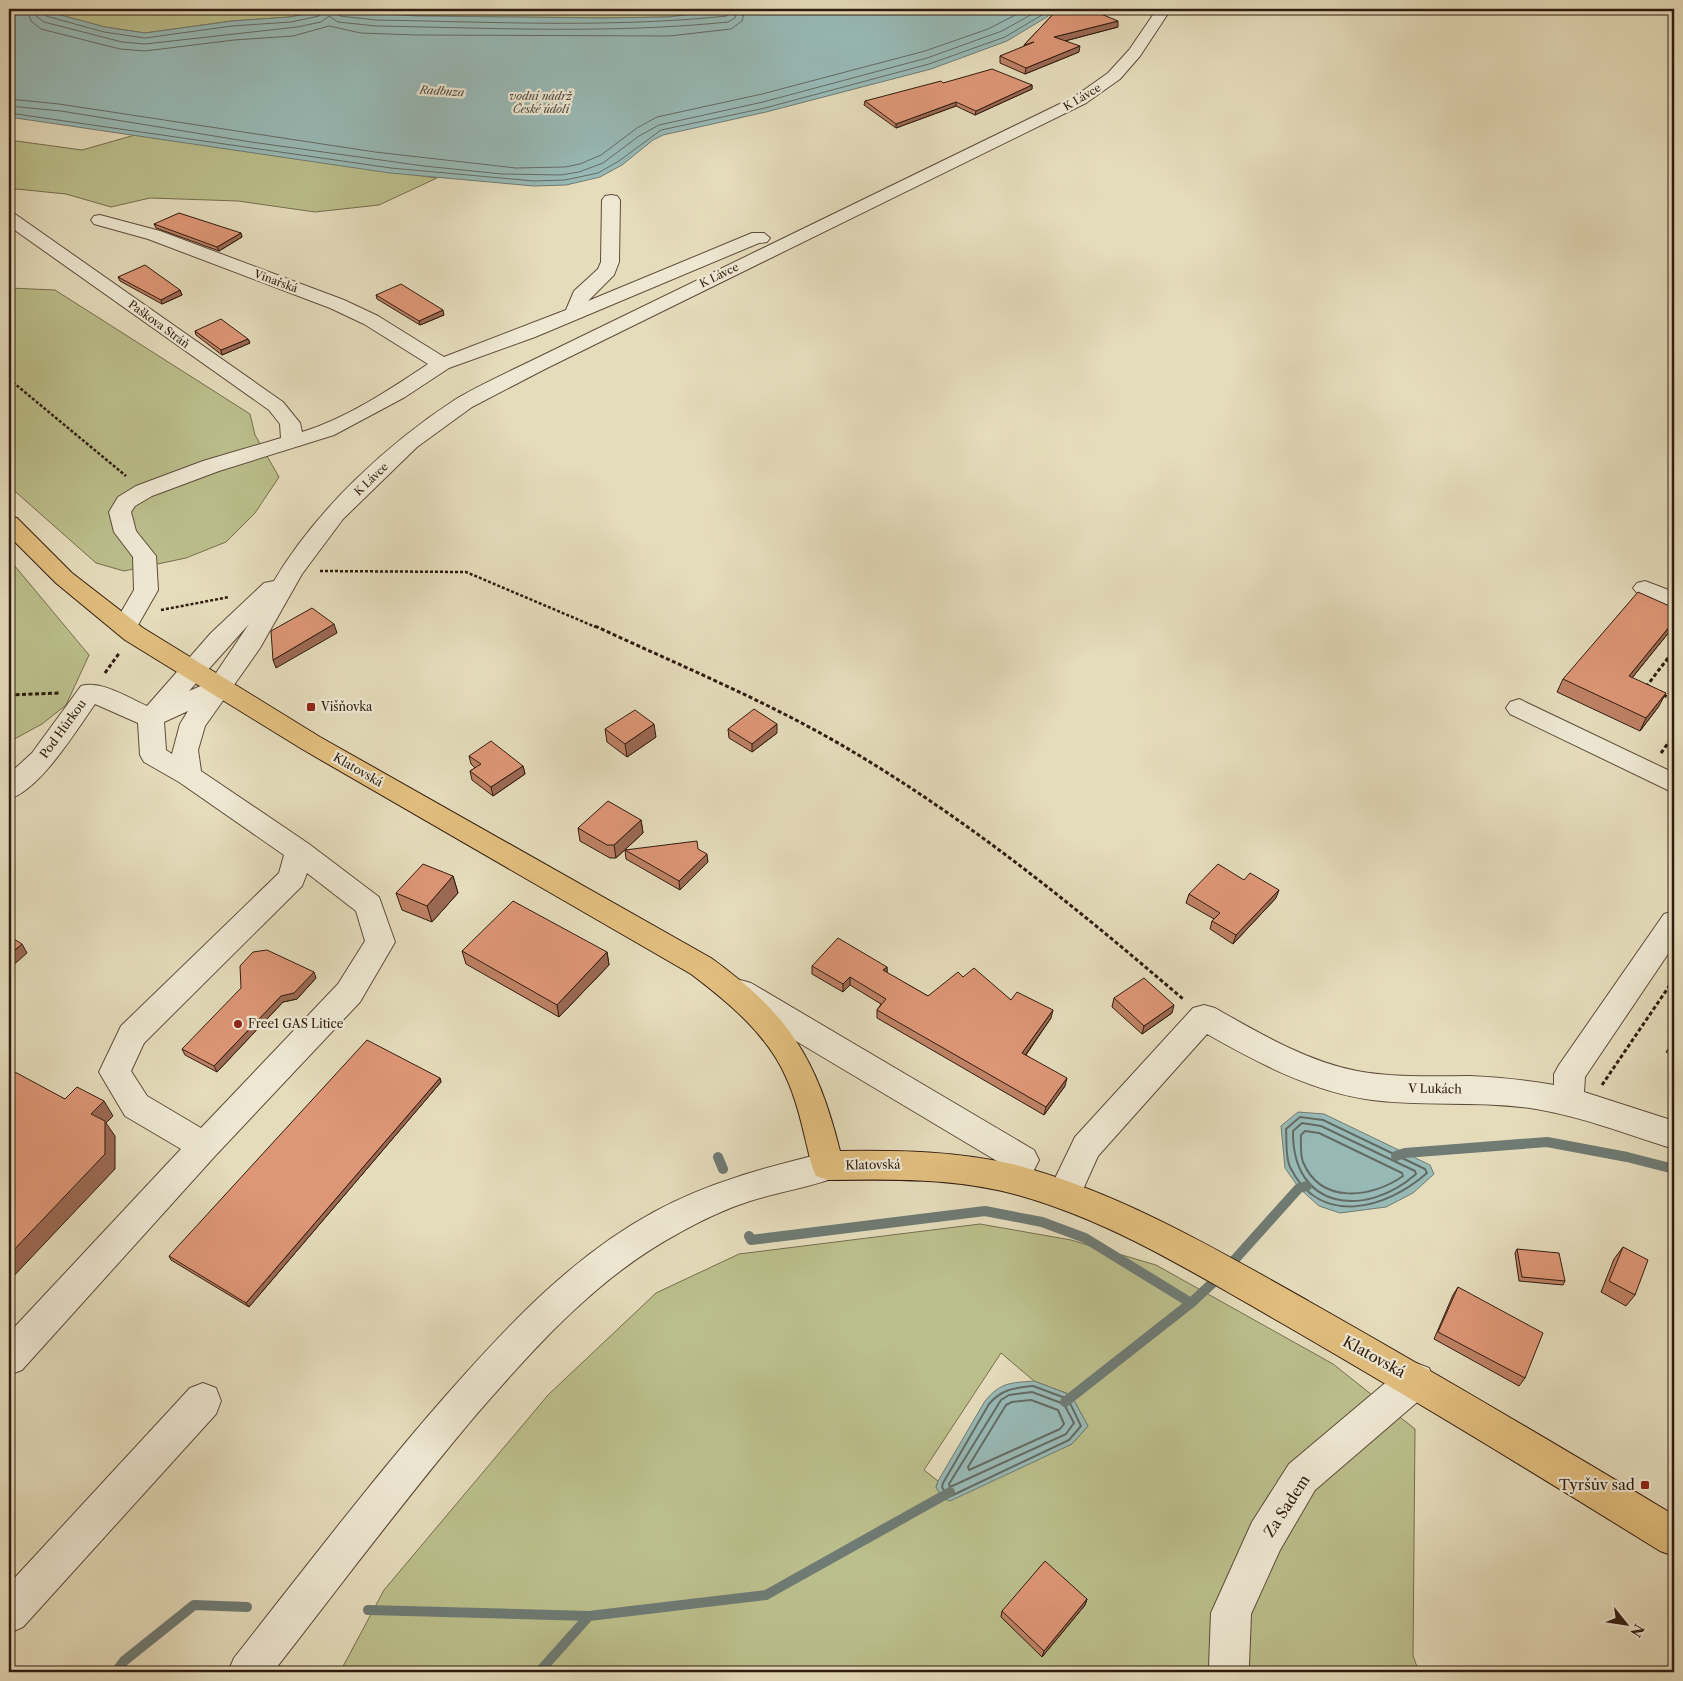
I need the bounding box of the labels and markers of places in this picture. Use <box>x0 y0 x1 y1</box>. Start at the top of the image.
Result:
place label: Višňovka <box>320 699 373 714</box>
marker: Višňovka <box>305 701 317 713</box>
place label: Free1 GAS Litice <box>248 1016 344 1031</box>
marker: Free1 GAS Litice <box>232 1018 244 1030</box>
place label: Tyršův sad <box>1559 1475 1635 1494</box>
marker: Tyršův sad <box>1639 1479 1651 1491</box>

